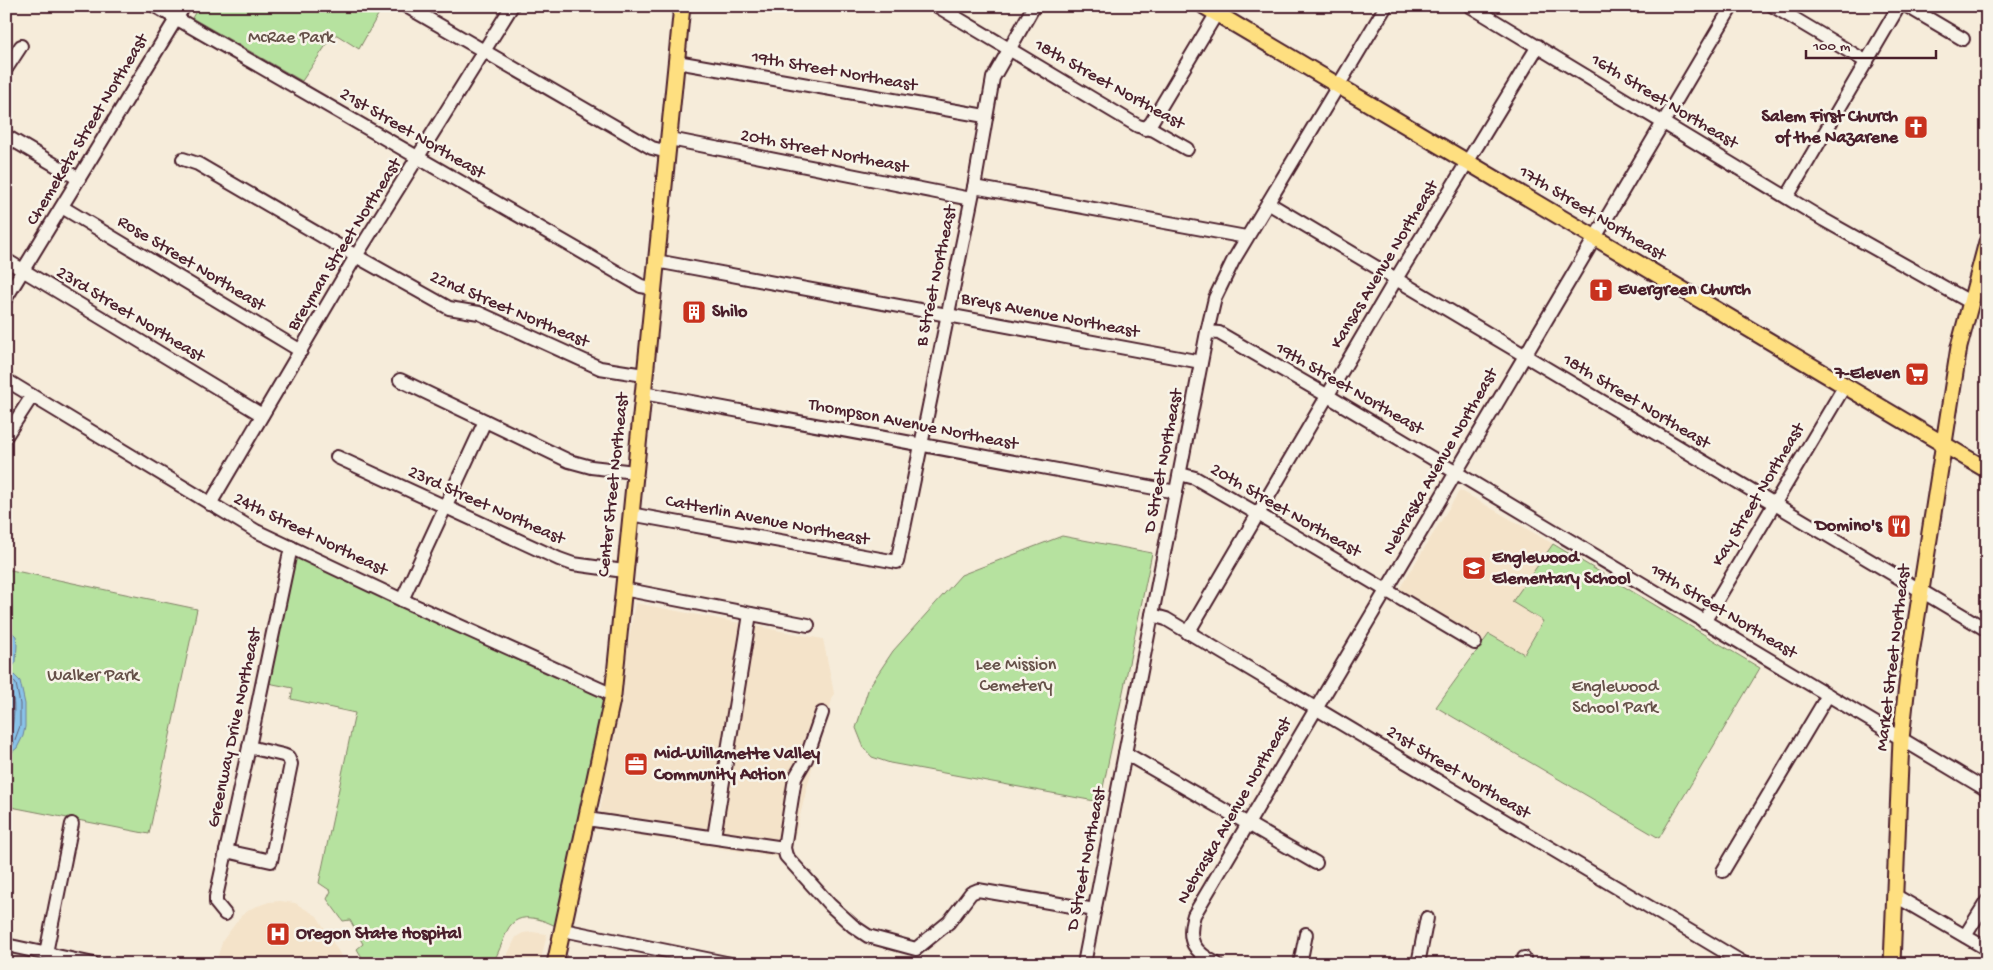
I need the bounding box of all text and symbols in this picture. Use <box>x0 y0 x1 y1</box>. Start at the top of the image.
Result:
park label: McRae Park <box>248 28 336 49</box>
scale bar <box>1806 28 1936 60</box>
street label: Chemeketa Street Northeast <box>22 29 154 230</box>
street label: 18th Street Northeast <box>1029 35 1189 136</box>
text: 100 m <box>1812 38 1851 56</box>
street label: 19th Street Northeast <box>749 47 920 97</box>
street label: 16th Street Northeast <box>1586 49 1743 155</box>
street label: 21st Street Northeast <box>336 84 490 185</box>
place label: Salem First Church of the Nazarene <box>1762 107 1899 149</box>
church icon: Salem First Church of the Nazarene <box>1903 114 1929 140</box>
street label: 20th Street Northeast <box>738 125 911 179</box>
street label: Breyman Street Northeast <box>283 154 408 336</box>
street label: 17th Street Northeast <box>1514 161 1671 267</box>
street label: Kansas Avenue Northeast <box>1327 176 1444 353</box>
street label: B Street Northeast <box>912 202 963 349</box>
street label: Rose Street Northeast <box>113 211 270 317</box>
street label: 23rd Street Northeast <box>52 262 209 368</box>
street label: 22nd Street Northeast <box>426 267 593 354</box>
church icon: Evergreen Church <box>1588 277 1614 303</box>
place label: Evergreen Church <box>1618 280 1751 301</box>
street label: Breys Avenue Northeast <box>958 288 1142 344</box>
building icon: Shilo <box>681 299 707 325</box>
place label: Shilo <box>712 302 748 323</box>
street label: 19th Street Northeast <box>1270 338 1428 441</box>
street label: 18th Street Northeast <box>1558 349 1715 455</box>
supermarket icon: 7-Eleven <box>1904 361 1930 387</box>
street label: Nebraska Avenue Northeast <box>1379 364 1504 559</box>
place label: 7-Eleven <box>1834 364 1900 385</box>
street label: D Street Northeast <box>1140 386 1189 536</box>
street label: Center Street Northeast <box>594 390 634 578</box>
street label: Thompson Avenue Northeast <box>806 394 1021 456</box>
street label: Kay Street Northeast <box>1708 418 1811 570</box>
street label: 20th Street Northeast <box>1206 459 1365 563</box>
street label: 23rd Street Northeast <box>404 462 569 551</box>
street label: 24th Street Northeast <box>230 489 392 582</box>
street label: Catterlin Avenue Northeast <box>663 491 872 551</box>
restaurant icon: Domino's <box>1886 513 1912 539</box>
place label: Domino's <box>1813 516 1883 537</box>
place label: Englewood Elementary School <box>1492 548 1631 590</box>
school or university icon: Englewood Elementary School <box>1461 555 1487 581</box>
street label: 19th Street Northeast <box>1645 559 1802 665</box>
street label: Market Street Northeast <box>1872 562 1916 752</box>
street label: Greenway Drive Northeast <box>204 625 267 830</box>
park label: Lee Mission Cemetery <box>976 655 1057 697</box>
park label: Walker Park <box>47 666 141 687</box>
park label: Englewood School Park <box>1572 677 1660 719</box>
street label: Nebraska Avenue Northeast <box>1173 713 1298 908</box>
street label: 21st Street Northeast <box>1382 722 1535 825</box>
place label: Mid-Willamette Valley Community Action <box>653 744 820 786</box>
office icon: Mid-Willamette Valley Community Action <box>623 751 649 777</box>
street label: D Street Northeast <box>1063 784 1112 934</box>
hospital icon: Oregon State Hospital <box>265 921 291 947</box>
place label: Oregon State Hospital <box>296 924 462 945</box>

